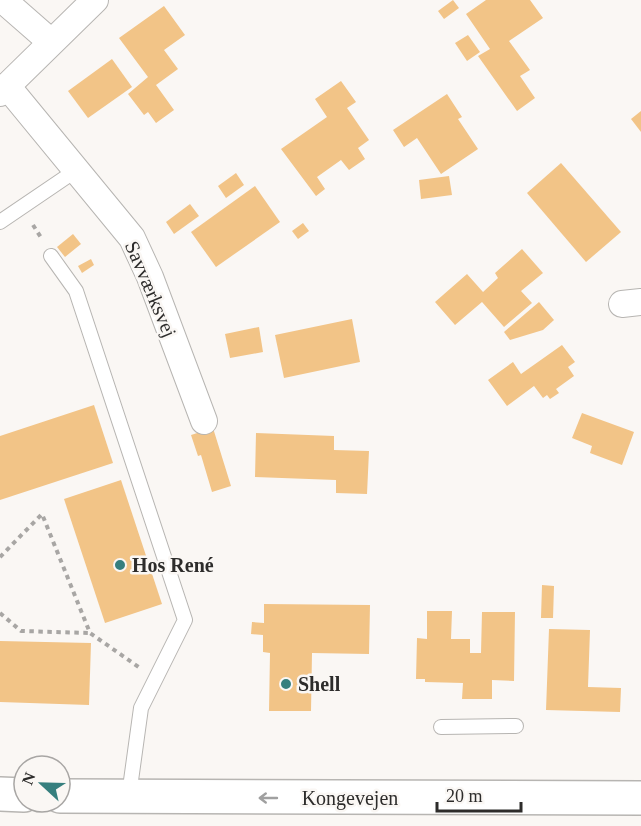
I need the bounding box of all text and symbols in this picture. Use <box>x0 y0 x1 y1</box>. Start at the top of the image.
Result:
street label: Savværksvej <box>120 238 181 341</box>
place label: Hos René <box>132 554 214 576</box>
marker: Hos René <box>113 558 127 572</box>
place label: Shell <box>298 673 341 695</box>
marker: Shell <box>279 677 293 691</box>
north arrow <box>12 754 72 814</box>
text: N <box>19 770 39 787</box>
scale bar <box>437 775 521 813</box>
text: 20 m <box>446 786 483 806</box>
street label: Kongevejen <box>302 787 398 810</box>
one-way arrow <box>258 792 278 804</box>

